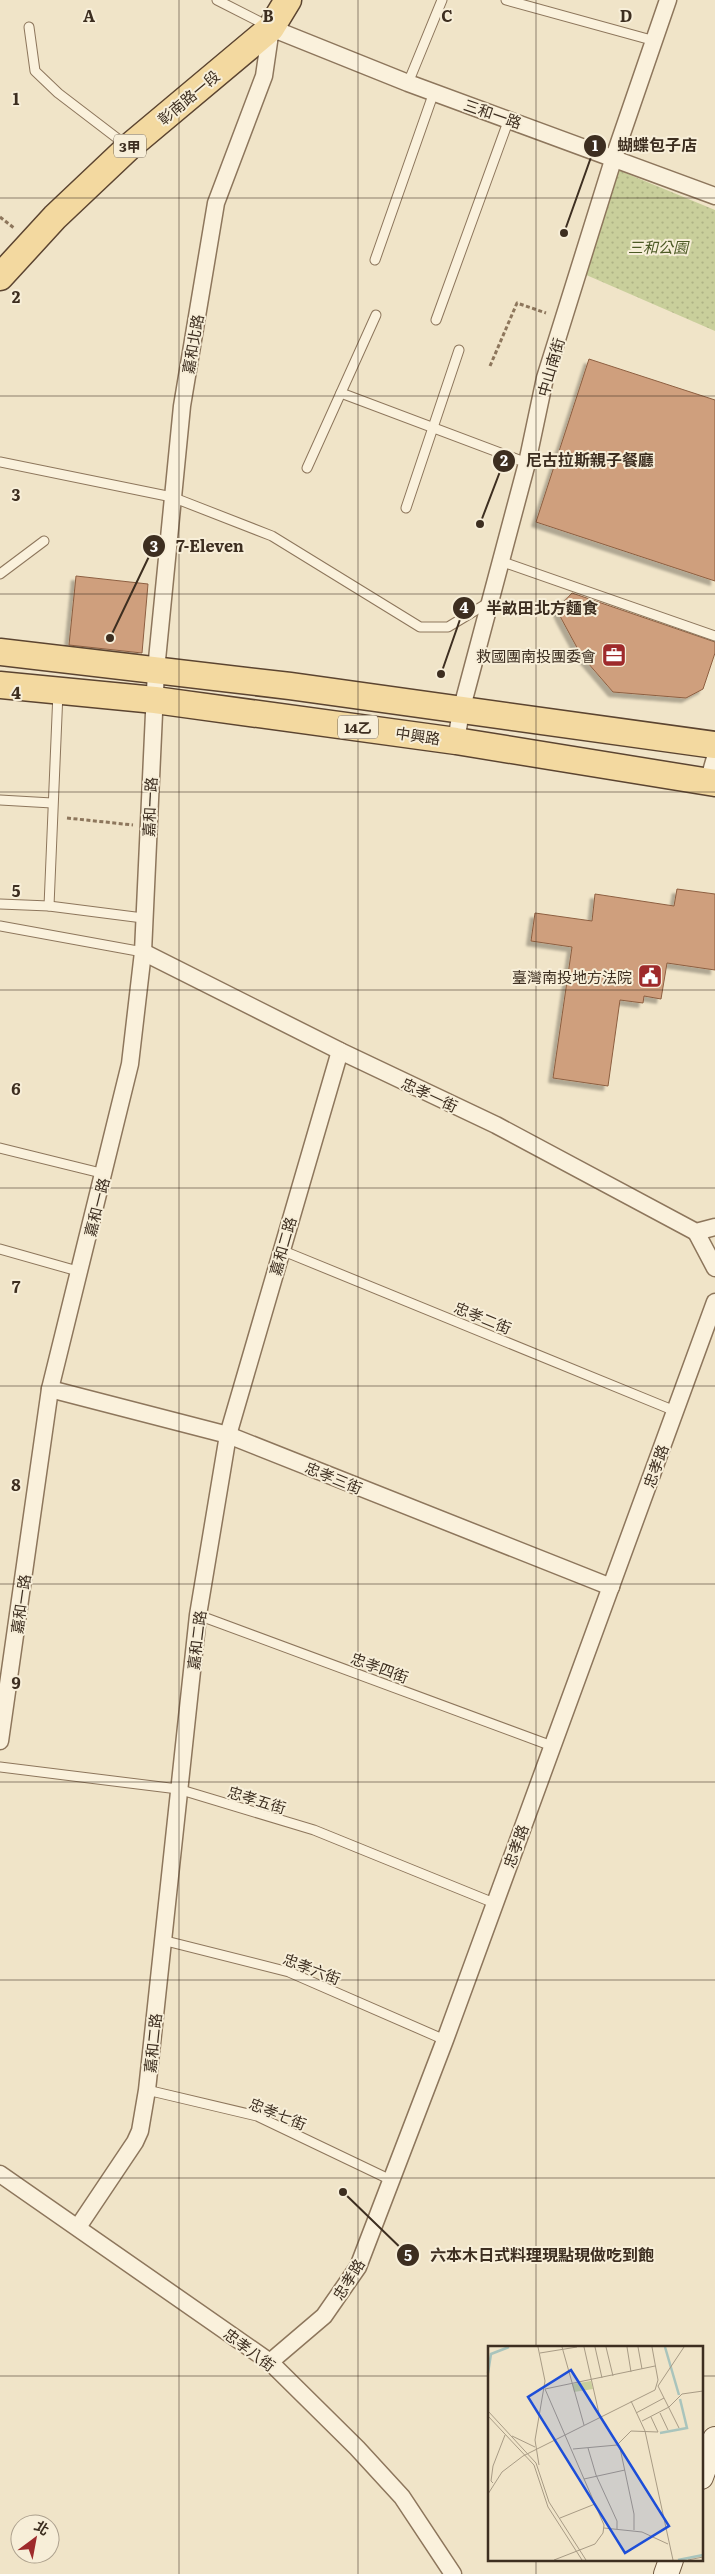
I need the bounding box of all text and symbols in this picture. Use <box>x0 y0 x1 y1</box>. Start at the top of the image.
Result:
text: A <box>83 3 95 27</box>
text: B <box>262 3 274 27</box>
text: C <box>441 3 453 27</box>
text: D <box>620 3 632 27</box>
street label: 彰南路一段 <box>152 64 224 130</box>
text: 1 <box>13 86 20 110</box>
street label: 三和一路 <box>461 92 525 134</box>
callout: 蝴蝶包子店 <box>582 130 707 161</box>
text: 蝴蝶包子店 <box>617 132 697 156</box>
text: 1 <box>592 133 598 156</box>
road number: 3甲 <box>114 134 146 158</box>
park label: 三和公園 <box>628 235 690 258</box>
text: 2 <box>12 284 21 308</box>
street label: 嘉和北路 <box>175 312 209 376</box>
street label: 中山南街 <box>531 335 569 399</box>
callout: 尼古拉斯親子餐廳 <box>491 445 664 476</box>
text: 尼古拉斯親子餐廳 <box>526 447 654 471</box>
text: 2 <box>500 448 508 471</box>
text: 3 <box>12 482 21 506</box>
callout: 7-Eleven <box>141 531 254 562</box>
text: 7-Eleven <box>176 533 244 557</box>
text: 3 <box>150 534 158 557</box>
callout: 半畝田北方麵食 <box>451 592 608 623</box>
text: 4 <box>459 595 469 618</box>
text: 半畝田北方麵食 <box>486 595 598 619</box>
office icon: 救國團南投團委會 <box>601 642 627 668</box>
place label: 救國團南投團委會 <box>476 644 596 667</box>
text: 4 <box>11 680 21 704</box>
road number: 14乙 <box>338 716 378 739</box>
street label: 中興路 <box>394 720 442 750</box>
street label: 嘉和一路 <box>136 776 162 838</box>
text: 5 <box>12 878 21 902</box>
public building icon: 臺灣南投地方法院 <box>637 963 663 989</box>
place label: 臺灣南投地方法院 <box>512 965 632 988</box>
street label: 忠孝一街 <box>398 1071 462 1117</box>
text: 6 <box>11 1076 21 1100</box>
street label: 嘉和一路 <box>78 1175 114 1239</box>
street label: 嘉和二路 <box>263 1214 301 1278</box>
text: 7 <box>12 1274 21 1298</box>
street label: 忠孝二街 <box>451 1295 515 1339</box>
street label: 忠孝路 <box>636 1441 674 1491</box>
street label: 忠孝三街 <box>302 1455 366 1499</box>
text: 8 <box>11 1472 21 1496</box>
street label: 嘉和一路 <box>4 1573 36 1635</box>
street label: 嘉和二路 <box>181 1609 211 1671</box>
street label: 忠孝四街 <box>348 1646 412 1688</box>
text: 9 <box>11 1670 21 1694</box>
street label: 忠孝五街 <box>225 1779 289 1819</box>
street label: 忠孝路 <box>496 1821 534 1871</box>
street label: 忠孝六街 <box>280 1947 344 1989</box>
street label: 嘉和二路 <box>137 2012 167 2074</box>
street label: 忠孝七街 <box>246 2091 310 2135</box>
callout: 六本木日式料理現點現做吃到飽 <box>395 2240 664 2271</box>
text: 六本木日式料理現點現做吃到飽 <box>430 2242 654 2266</box>
text: 5 <box>404 2243 412 2266</box>
street label: 忠孝路 <box>326 2254 370 2304</box>
street label: 忠孝八街 <box>219 2322 281 2376</box>
inset map <box>488 2346 702 2562</box>
north arrow <box>10 2514 60 2564</box>
text: 北 <box>31 2515 54 2539</box>

